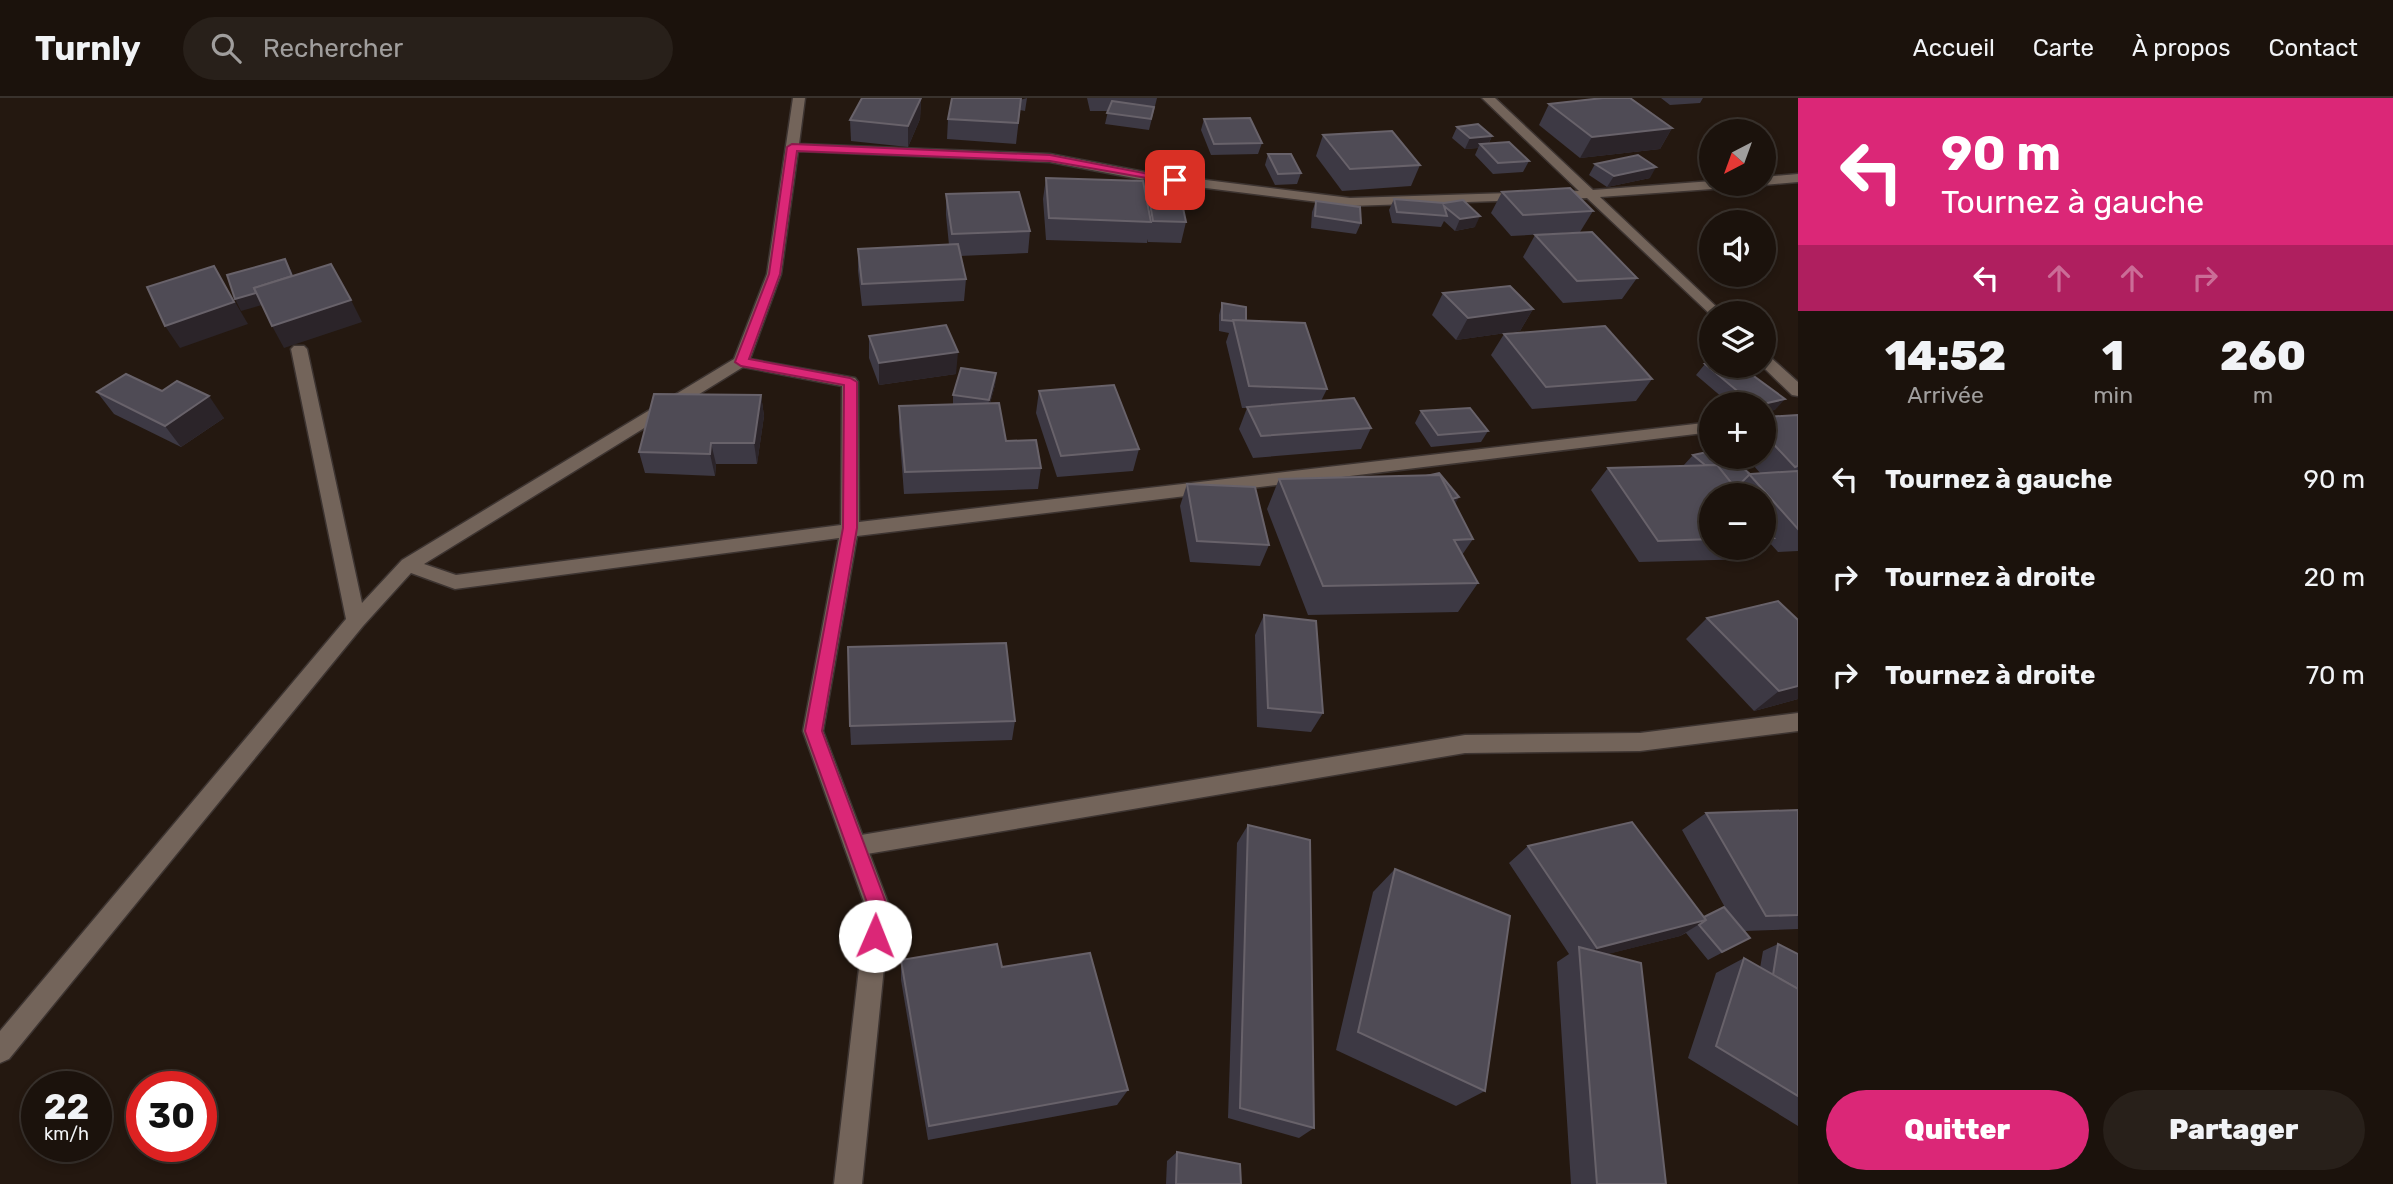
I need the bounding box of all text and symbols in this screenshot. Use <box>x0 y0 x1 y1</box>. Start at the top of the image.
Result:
search box <box>183 17 673 80</box>
text: Turnly <box>35 29 141 68</box>
icon: search <box>207 29 245 67</box>
text: Rechercher <box>263 33 403 64</box>
text: Accueil <box>1913 34 1995 62</box>
text: Carte <box>2033 34 2094 62</box>
text: À propos <box>2132 34 2231 62</box>
text: Contact <box>2269 34 2358 62</box>
north arrow <box>1699 119 1776 196</box>
map controls <box>1699 119 1776 560</box>
text: 90 m <box>1941 124 2061 182</box>
icon: left <box>1826 126 1917 217</box>
pin <box>1145 150 1205 210</box>
icon: arrive <box>1156 161 1194 199</box>
text: Tournez à gauche <box>1941 183 2204 221</box>
button: sound <box>1699 210 1776 287</box>
icon: left <box>1967 259 2005 297</box>
icon: ahead <box>2040 259 2078 297</box>
icon: ahead <box>2113 259 2151 297</box>
icon: right <box>2186 259 2224 297</box>
button: layers <box>1699 301 1776 378</box>
text: 14:52 <box>1885 331 2006 381</box>
text: 1 <box>2102 331 2124 381</box>
text: 260 <box>2220 331 2306 381</box>
text: Arrivée <box>1907 381 1984 409</box>
text: min <box>2093 381 2133 409</box>
text: m <box>2253 381 2273 409</box>
button: + <box>1699 392 1776 469</box>
icon: left <box>1826 460 1864 498</box>
text: Tournez à gauche <box>1885 464 2113 495</box>
text: 90 m <box>2304 464 2365 495</box>
button: − <box>1699 483 1776 560</box>
icon: right <box>1826 558 1864 596</box>
text: Tournez à droite <box>1885 562 2095 593</box>
text: 20 m <box>2304 562 2365 593</box>
icon: right <box>1826 656 1864 694</box>
text: Tournez à droite <box>1885 660 2095 691</box>
text: 70 m <box>2306 660 2365 691</box>
position arrow <box>838 899 912 973</box>
speed limit sign: 30 <box>126 1071 217 1162</box>
text: 22 <box>44 1086 89 1128</box>
button: Quitter <box>1826 1090 2089 1170</box>
button: Partager <box>2103 1090 2365 1170</box>
text: km/h <box>44 1123 89 1145</box>

